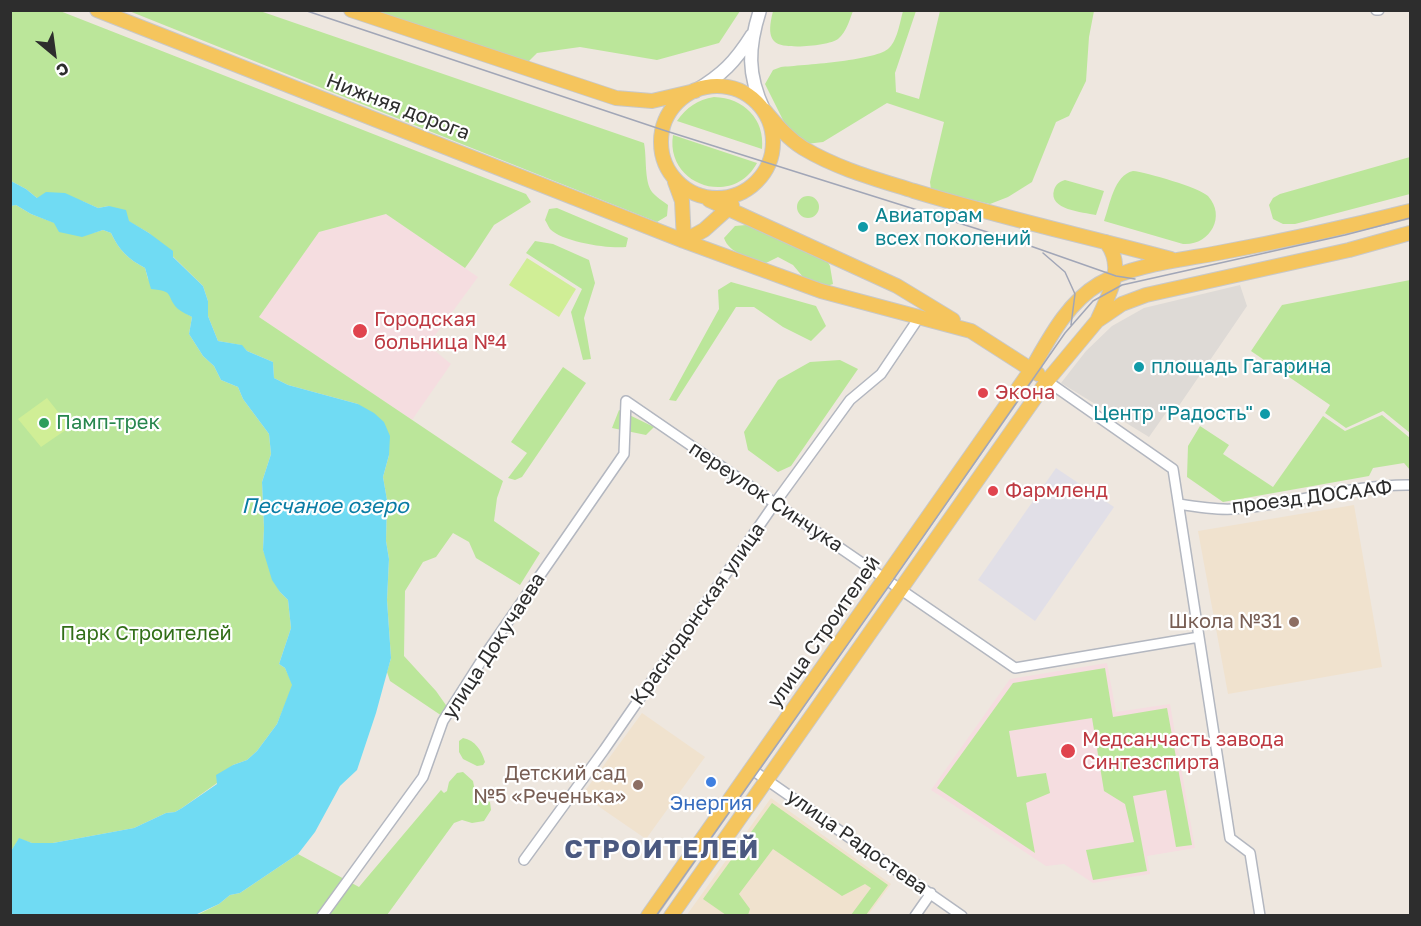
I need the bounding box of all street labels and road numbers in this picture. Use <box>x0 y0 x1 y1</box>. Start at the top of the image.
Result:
street label: Нижняя дорога <box>323 69 473 145</box>
street label: переулок Синчука <box>684 436 848 558</box>
street label: проезд ДОСААФ <box>1230 475 1394 519</box>
street label: Краснодонская улица <box>626 518 770 710</box>
street label: улица Строителей <box>763 551 885 713</box>
street label: улица Докучаева <box>438 568 550 724</box>
street label: улица Радостева <box>782 784 932 900</box>

